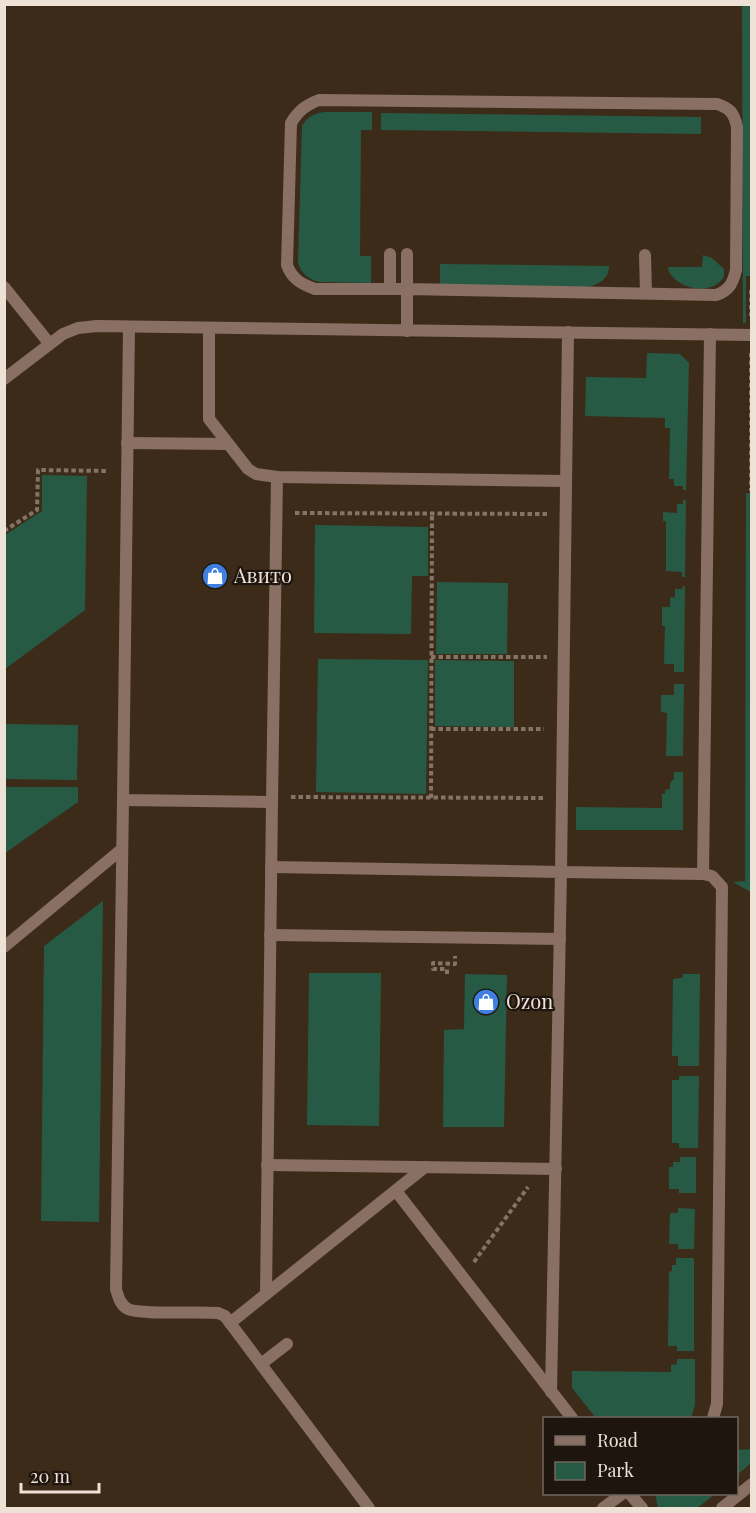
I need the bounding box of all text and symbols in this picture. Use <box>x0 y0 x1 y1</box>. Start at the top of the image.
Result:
shop icon: Авито <box>200 561 230 591</box>
place label: Авито <box>233 561 292 588</box>
shop icon: Ozon <box>471 987 501 1017</box>
place label: Ozon <box>506 987 553 1014</box>
legend <box>543 1417 738 1495</box>
text: Road <box>597 1428 638 1452</box>
scale bar <box>21 1456 99 1494</box>
text: Park <box>597 1458 634 1482</box>
text: 20 m <box>30 1464 70 1488</box>

